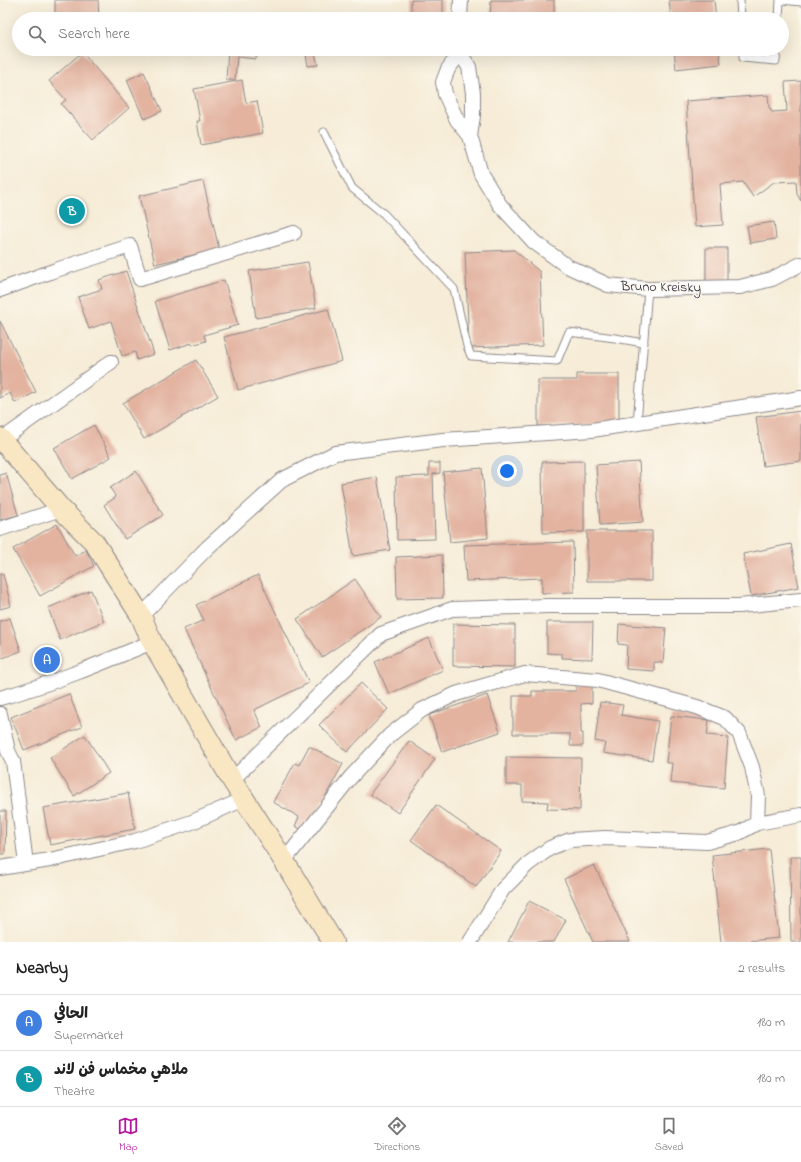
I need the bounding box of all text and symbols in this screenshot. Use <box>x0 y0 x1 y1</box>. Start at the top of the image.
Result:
search box <box>12 12 789 56</box>
icon: search <box>26 23 48 45</box>
text: Search here <box>58 23 130 45</box>
pin: B <box>59 196 85 226</box>
street label: Bruno Kreisky <box>620 276 702 300</box>
your location <box>497 461 517 481</box>
pin: A <box>34 645 60 675</box>
text: Nearby <box>16 956 68 981</box>
text: 2 results <box>738 959 785 978</box>
text: الحافي <box>54 1003 88 1025</box>
text: A <box>25 1013 33 1032</box>
text: 180 m <box>757 1013 785 1032</box>
text: Supermarket <box>54 1026 124 1045</box>
text: ملاهي مخماس فن لاند <box>54 1059 188 1081</box>
text: B <box>25 1069 33 1088</box>
text: 180 m <box>757 1069 785 1088</box>
text: Theatre <box>54 1082 95 1101</box>
tab: Map <box>117 1115 139 1155</box>
tab: Directions <box>374 1115 420 1155</box>
tab: Saved <box>655 1115 684 1155</box>

